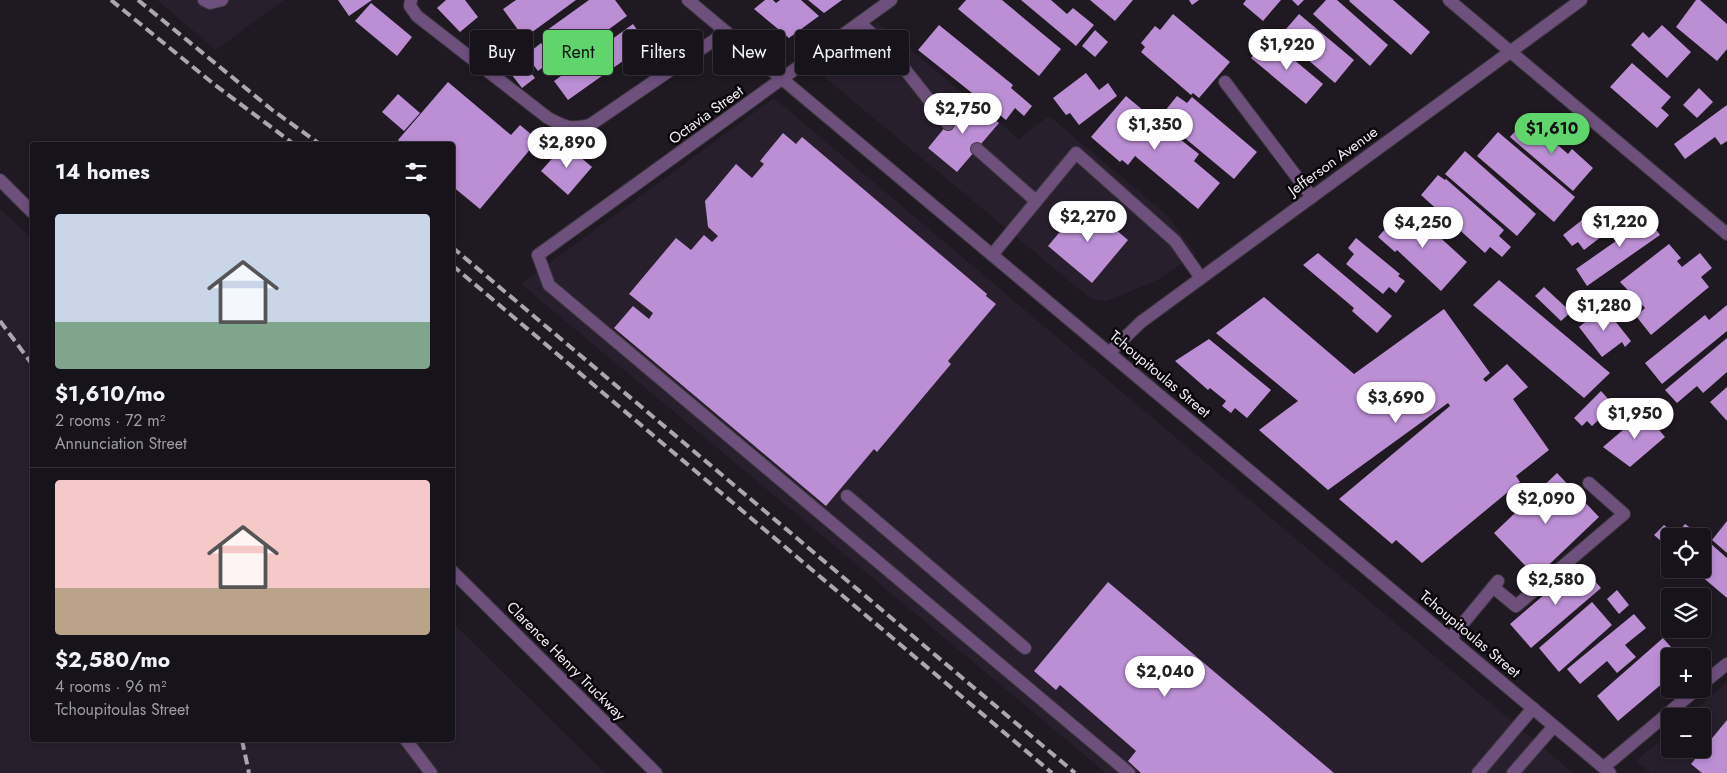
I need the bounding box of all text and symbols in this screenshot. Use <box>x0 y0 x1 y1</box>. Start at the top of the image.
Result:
pin: $1,920 <box>1246 28 1328 71</box>
chip: Buy <box>470 30 533 75</box>
chip: Rent <box>543 30 613 75</box>
chip: Filters <box>623 30 703 75</box>
chip: New <box>713 30 785 75</box>
chip: Apartment <box>795 30 909 75</box>
text: $1,920 <box>1259 33 1315 56</box>
street label: Octavia Street <box>664 80 748 150</box>
pin: $2,750 <box>922 92 1004 135</box>
text: $2,750 <box>935 97 991 120</box>
pin: $1,350 <box>1114 108 1196 151</box>
pin: $1,610 <box>1511 112 1593 155</box>
text: $1,350 <box>1128 113 1182 136</box>
text: $1,610 <box>1526 117 1578 140</box>
street label: Jefferson Avenue <box>1282 121 1383 202</box>
pin: $2,890 <box>526 126 608 169</box>
text: $2,890 <box>539 131 595 154</box>
text: 14 homes <box>55 157 150 187</box>
icon: filters <box>402 158 430 186</box>
pin: $2,270 <box>1047 200 1129 243</box>
text: $2,270 <box>1060 205 1116 228</box>
pin: $4,250 <box>1382 206 1464 249</box>
pin: $1,220 <box>1579 206 1661 248</box>
text: $1,220 <box>1593 210 1647 233</box>
text: $4,250 <box>1394 211 1452 234</box>
icon: home <box>198 247 288 337</box>
pin: $1,280 <box>1563 290 1645 332</box>
text: $1,280 <box>1577 294 1631 317</box>
street label: Tchoupitoulas Street <box>1105 325 1216 423</box>
text: $1,610/mo <box>55 379 165 409</box>
pin: $3,690 <box>1355 382 1437 424</box>
text: $3,690 <box>1368 386 1424 409</box>
pin: $1,950 <box>1594 398 1676 440</box>
text: $1,950 <box>1608 402 1662 425</box>
text: 2 rooms · 72 m² <box>55 409 165 432</box>
text: Annunciation Street <box>55 432 187 455</box>
pin: $2,090 <box>1505 482 1587 525</box>
text: $2,090 <box>1517 487 1575 510</box>
icon: home <box>198 512 288 602</box>
map controls <box>1661 528 1711 758</box>
button: locate <box>1661 528 1711 578</box>
pin: $2,580 <box>1515 564 1597 606</box>
text: $2,580 <box>1528 568 1584 591</box>
street label: Tchoupitoulas Street <box>1415 585 1526 683</box>
button: layers <box>1661 588 1711 638</box>
street label: Clarence Henry Truckway <box>501 596 631 726</box>
text: $2,580/mo <box>55 645 170 675</box>
button: + <box>1661 648 1711 698</box>
pin: $2,040 <box>1124 656 1206 698</box>
text: $2,040 <box>1136 660 1194 683</box>
text: 4 rooms · 96 m² <box>55 675 166 698</box>
text: Tchoupitoulas Street <box>55 698 189 721</box>
button: − <box>1661 708 1711 758</box>

